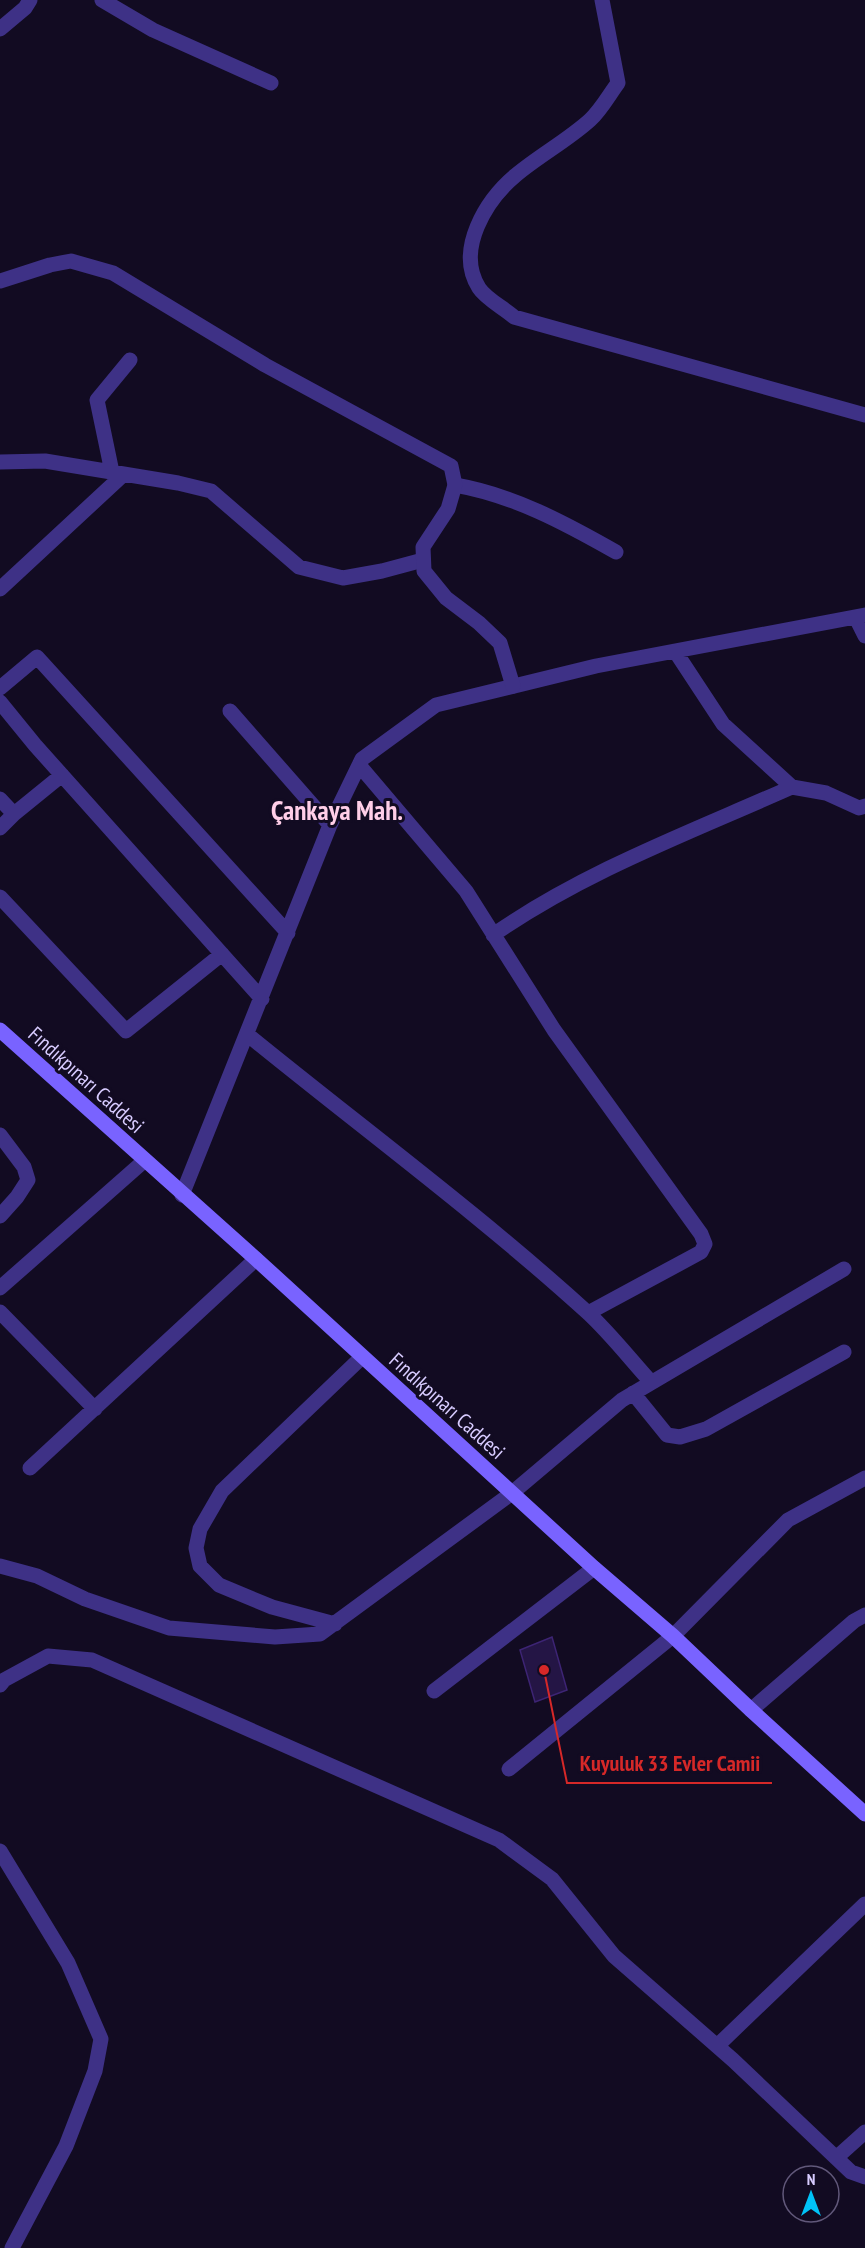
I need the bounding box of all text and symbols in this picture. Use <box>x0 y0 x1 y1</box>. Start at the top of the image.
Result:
district label: Çankaya Mah. <box>271 793 403 827</box>
street label: Fındıkpınarı Caddesi <box>23 1021 150 1139</box>
street label: Fındıkpınarı Caddesi <box>384 1347 511 1465</box>
callout: Kuyuluk 33 Evler Camii <box>567 1743 772 1783</box>
text: Kuyuluk 33 Evler Camii <box>580 1749 760 1777</box>
north arrow <box>781 2164 841 2224</box>
text: N <box>807 2169 815 2189</box>

